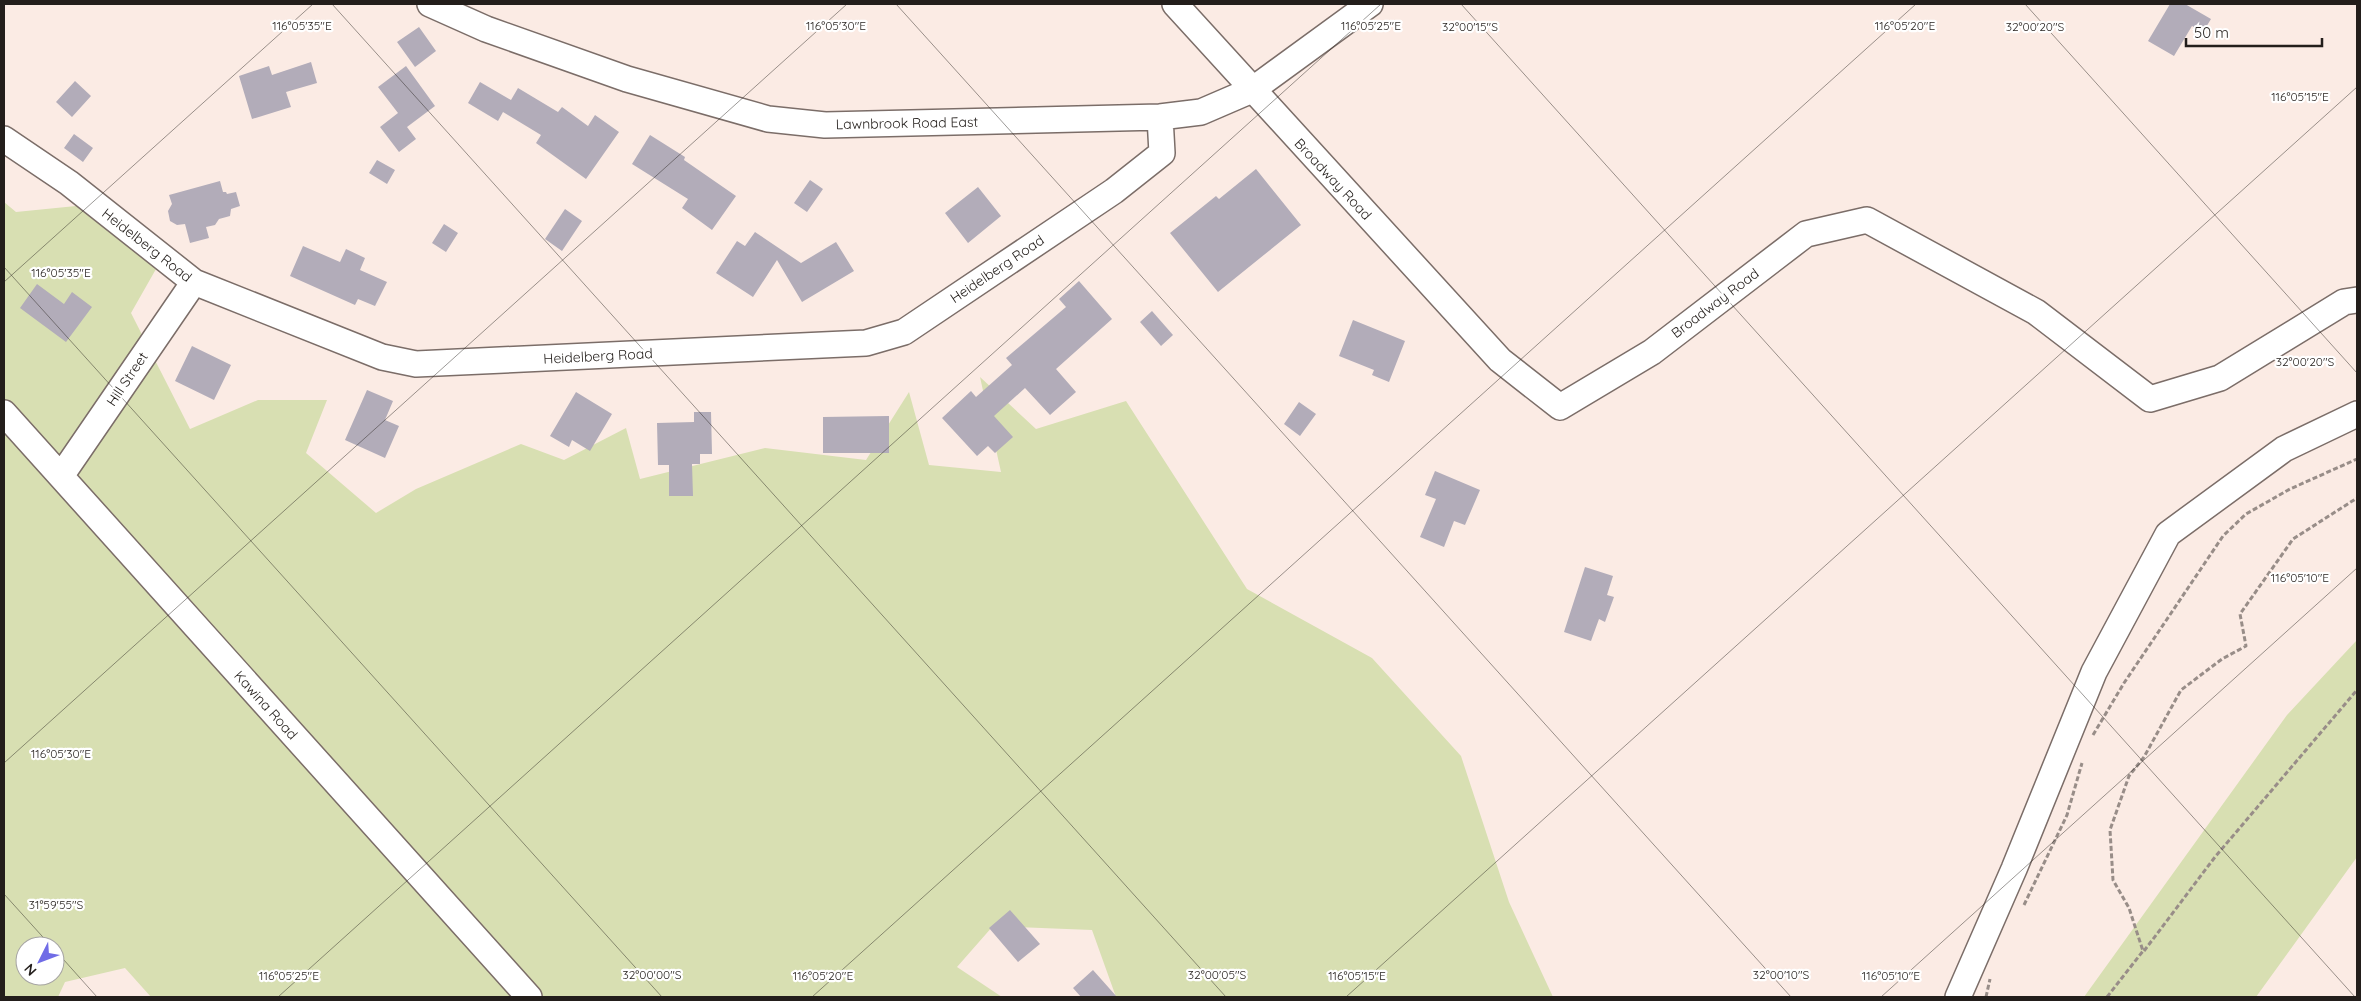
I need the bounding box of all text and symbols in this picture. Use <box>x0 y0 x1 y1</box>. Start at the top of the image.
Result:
scale bar <box>2186 15 2322 47</box>
text: 116°05'35"E <box>272 18 332 33</box>
text: 116°05'30"E <box>806 18 866 33</box>
text: 116°05'25"E <box>1341 18 1401 33</box>
text: 116°05'20"E <box>1875 18 1935 33</box>
text: 32°00'15"S <box>1442 19 1498 34</box>
text: 32°00'20"S <box>2006 19 2065 34</box>
text: 50 m <box>2194 23 2229 42</box>
text: 116°05'15"E <box>2271 89 2329 104</box>
street label: Lawnbrook Road East <box>836 113 979 133</box>
street label: Broadway Road <box>1291 134 1375 224</box>
street label: Heidelberg Road <box>98 204 196 286</box>
street label: Heidelberg Road <box>947 231 1047 307</box>
street label: Broadway Road <box>1668 264 1762 342</box>
text: 116°05'35"E <box>31 265 91 280</box>
street label: Heidelberg Road <box>543 344 653 368</box>
street label: Hill Street <box>102 348 152 410</box>
text: 32°00'20"S <box>2276 354 2335 369</box>
text: 116°05'10"E <box>2271 570 2329 585</box>
street label: Kawina Road <box>230 667 302 743</box>
text: 116°05'30"E <box>31 746 91 761</box>
text: 31°59'55"S <box>29 897 84 912</box>
north arrow <box>15 936 65 986</box>
text: N <box>20 960 40 980</box>
text: 32°00'00"S <box>622 967 682 982</box>
text: 32°00'05"S <box>1188 967 1247 982</box>
text: 32°00'10"S <box>1753 967 1809 982</box>
text: 116°05'25"E <box>259 968 319 983</box>
text: 116°05'20"E <box>793 968 853 983</box>
text: 116°05'15"E <box>1328 968 1386 983</box>
text: 116°05'10"E <box>1862 968 1920 983</box>

